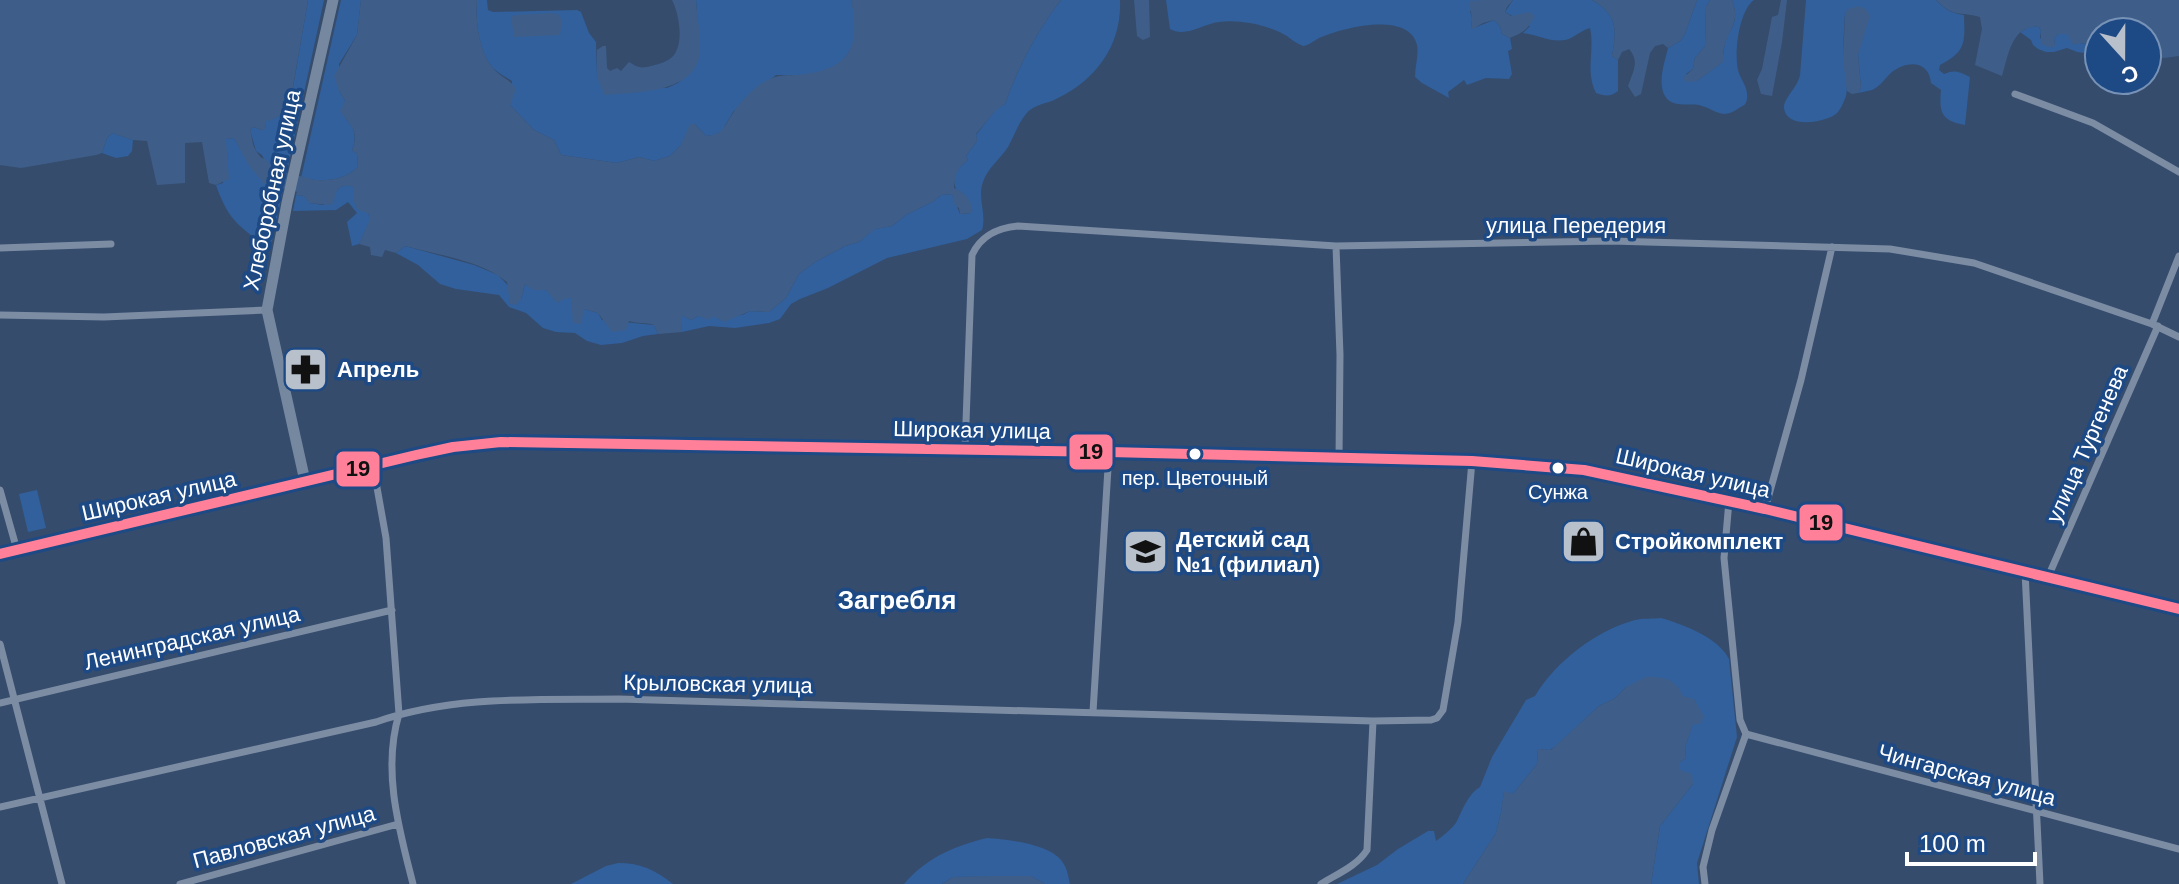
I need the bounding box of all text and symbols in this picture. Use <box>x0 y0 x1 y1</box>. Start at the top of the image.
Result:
north arrow <box>2083 16 2163 96</box>
text: С <box>2118 60 2142 89</box>
street label: Хлеборобная улица <box>239 87 306 293</box>
street label: улица Передерия <box>1486 213 1666 238</box>
pharmacy icon: Апрель <box>282 345 330 393</box>
place label: Апрель <box>337 357 419 382</box>
street label: улица Тургенева <box>2041 361 2133 527</box>
street label: Широкая улица <box>893 416 1052 444</box>
line badge: 19 <box>1068 433 1114 471</box>
text: 19 <box>1079 439 1103 464</box>
street label: Широкая улица <box>1613 443 1773 503</box>
marker: пер. Цветочный <box>1187 446 1203 462</box>
line badge: 19 <box>335 450 381 488</box>
text: 19 <box>346 456 370 481</box>
marker: Сунжа <box>1550 460 1566 476</box>
street label: Широкая улица <box>79 466 239 526</box>
place label: пер. Цветочный <box>1122 467 1268 489</box>
place label: Сунжа <box>1528 481 1589 503</box>
line badge: 19 <box>1798 503 1844 542</box>
text: 19 <box>1809 510 1833 535</box>
shop icon: Стройкомплект <box>1560 517 1608 565</box>
place label: Детский сад №1 (филиал) <box>1176 527 1320 577</box>
school or university icon: Детский сад №1 (филиал) <box>1121 528 1169 576</box>
place label: Стройкомплект <box>1615 529 1783 554</box>
district label: Загребля <box>838 585 956 615</box>
street label: Ленинградская улица <box>82 601 303 675</box>
street label: Крыловская улица <box>623 670 814 698</box>
street label: Чингарская улица <box>1875 739 2059 811</box>
street label: Павловская улица <box>190 800 379 873</box>
scale bar <box>1907 816 2035 866</box>
text: 100 m <box>1919 830 1986 857</box>

